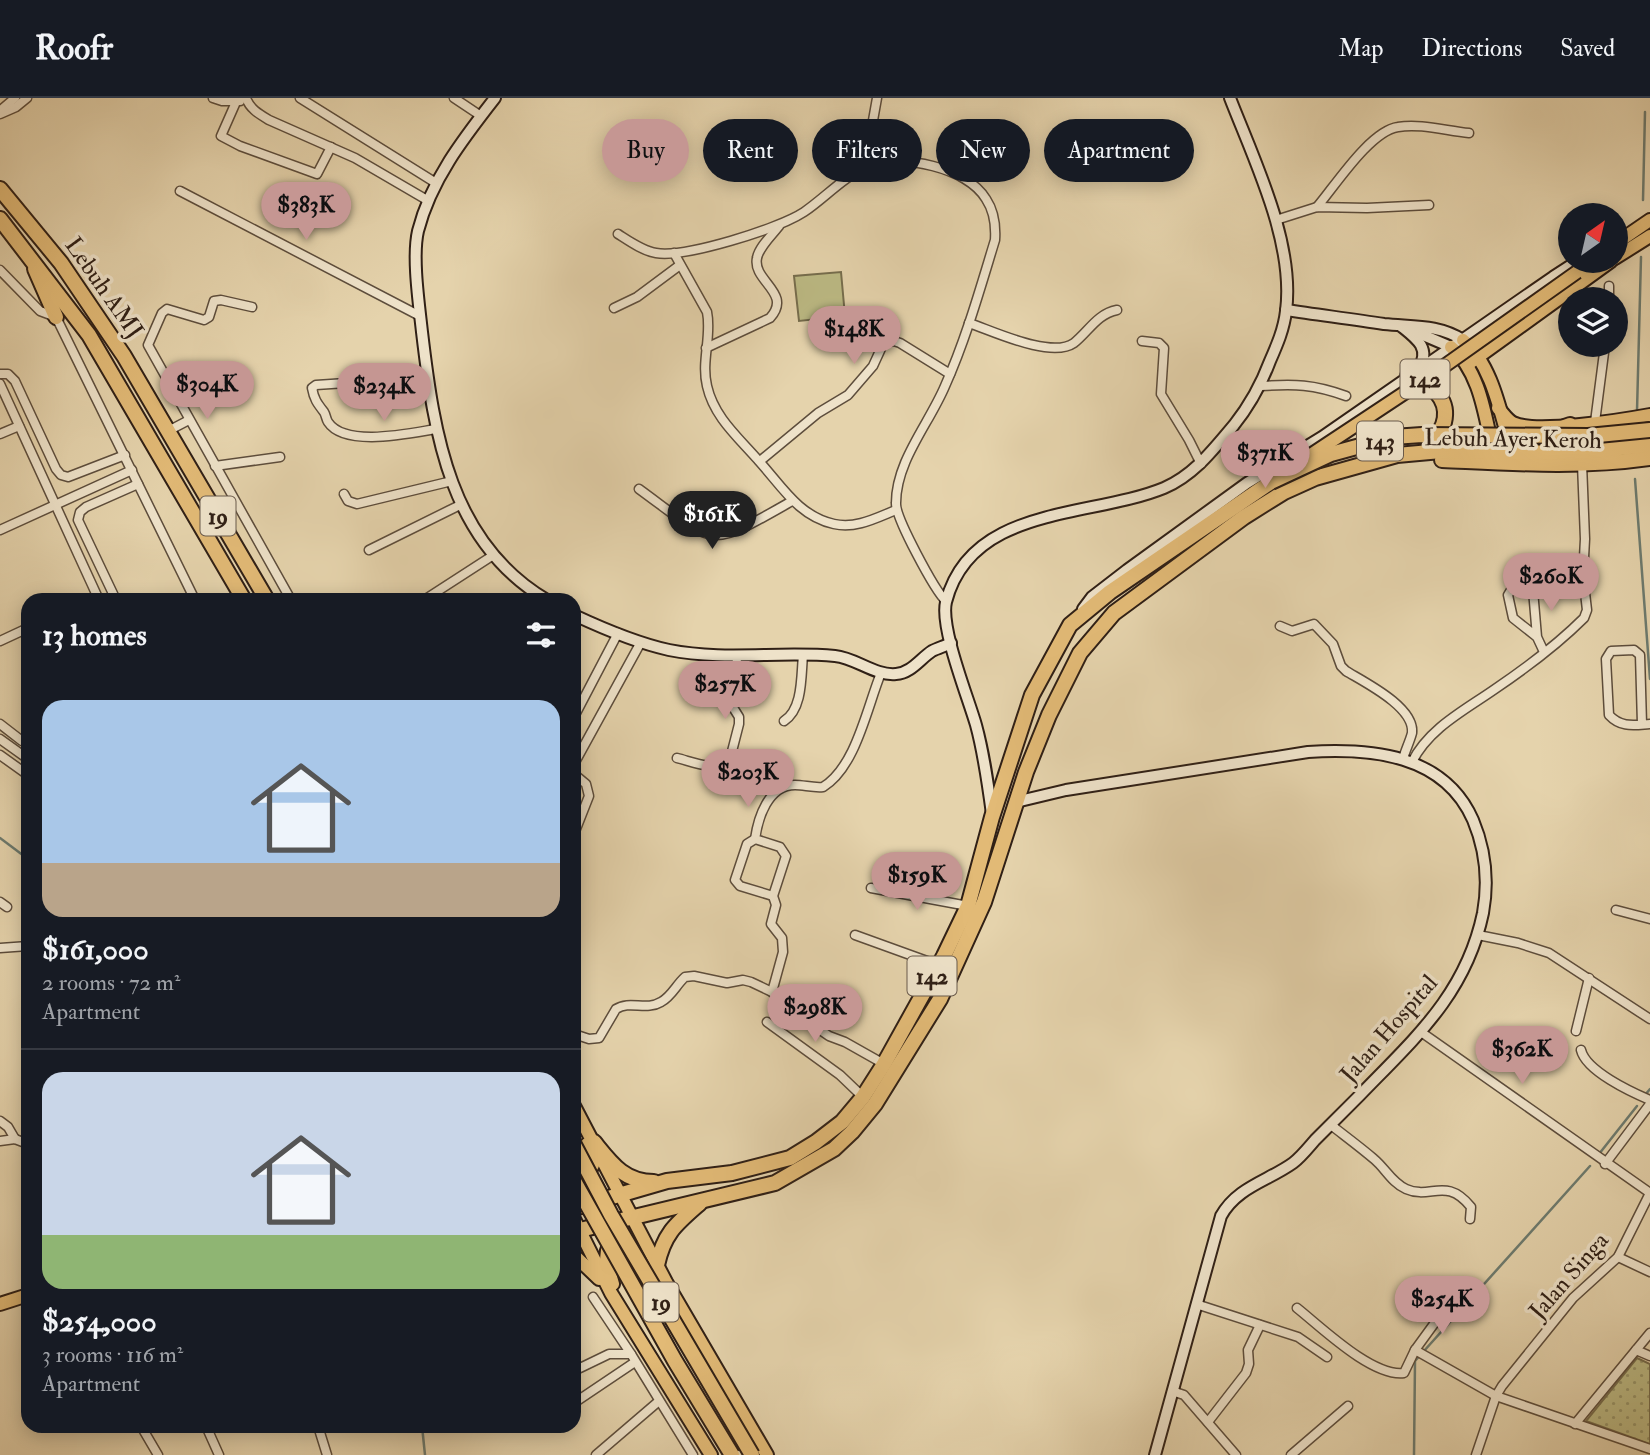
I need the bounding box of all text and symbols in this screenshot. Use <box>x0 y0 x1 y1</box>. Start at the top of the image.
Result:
text: Roofr <box>35 28 113 69</box>
text: Map <box>1338 33 1383 64</box>
text: Directions <box>1421 33 1522 64</box>
text: Saved <box>1560 33 1615 64</box>
chip: Buy <box>602 119 689 182</box>
chip: Rent <box>703 119 798 182</box>
chip: Filters <box>812 119 922 182</box>
chip: New <box>936 119 1030 182</box>
chip: Apartment <box>1044 119 1194 182</box>
pin: $383K <box>257 183 355 242</box>
text: $383K <box>277 190 335 219</box>
north arrow <box>1558 203 1628 273</box>
map controls <box>1558 203 1628 357</box>
street label: Lebuh AMJ <box>58 231 150 345</box>
button: layers <box>1558 287 1628 357</box>
pin: $148K <box>805 306 903 366</box>
text: $148K <box>824 314 884 343</box>
road number: 142 <box>1400 360 1450 398</box>
pin: $304K <box>158 362 256 421</box>
pin: $234K <box>335 364 433 423</box>
text: $304K <box>176 369 238 398</box>
text: $234K <box>353 371 415 400</box>
road number: 143 <box>1357 422 1403 460</box>
street label: Lebuh Ayer Keroh <box>1424 422 1603 456</box>
pin: $371K <box>1216 430 1314 490</box>
text: $371K <box>1237 438 1293 467</box>
pin: $161K <box>663 491 761 551</box>
road number: 19 <box>200 496 235 536</box>
text: $161K <box>684 499 740 528</box>
pin: $260K <box>1502 554 1600 613</box>
text: $260K <box>1519 561 1583 590</box>
icon: filters <box>522 616 560 654</box>
text: 13 homes <box>42 617 147 654</box>
pin: $257K <box>676 662 774 721</box>
text: $257K <box>694 669 756 698</box>
icon: home <box>238 745 364 871</box>
pin: $203K <box>699 750 797 809</box>
text: $203K <box>717 757 779 786</box>
pin: $159K <box>868 852 966 912</box>
text: $159K <box>887 860 947 889</box>
text: $161,000 <box>42 931 149 968</box>
road number: 142 <box>908 956 956 996</box>
text: 2 rooms · 72 m² <box>42 968 180 997</box>
street label: Jalan Hospital <box>1333 968 1445 1090</box>
pin: $298K <box>766 984 864 1044</box>
text: $298K <box>783 992 847 1021</box>
text: Apartment <box>42 997 140 1026</box>
pin: $362K <box>1473 1026 1571 1086</box>
text: $362K <box>1491 1034 1553 1063</box>
icon: home <box>238 1117 364 1243</box>
street label: Jalan Singa <box>1522 1225 1616 1327</box>
pin: $254K <box>1393 1276 1491 1336</box>
road number: 19 <box>644 1282 678 1322</box>
text: $254K <box>1411 1284 1473 1313</box>
text: $254,000 <box>42 1303 157 1340</box>
text: 3 rooms · 116 m² <box>42 1340 183 1369</box>
text: Apartment <box>42 1369 140 1398</box>

